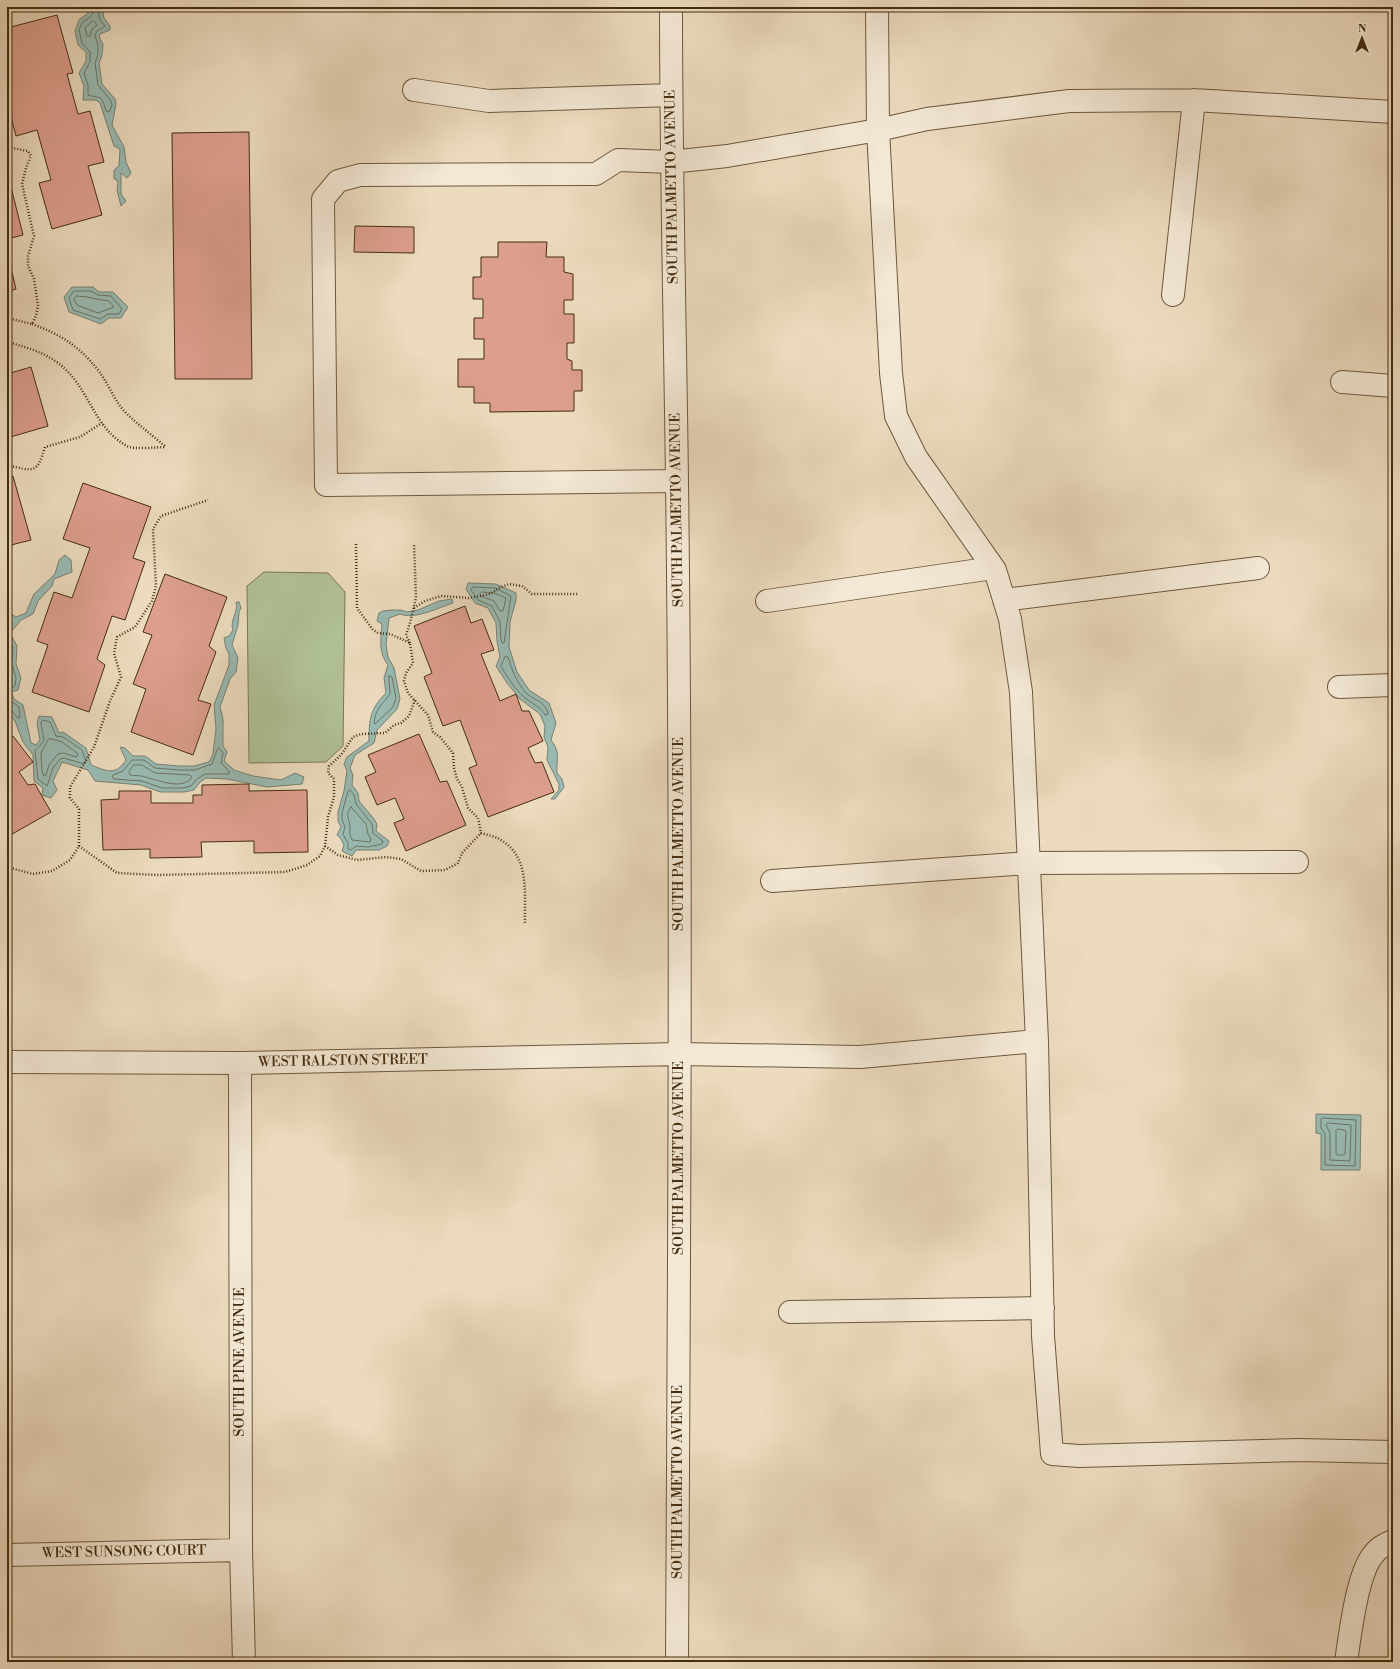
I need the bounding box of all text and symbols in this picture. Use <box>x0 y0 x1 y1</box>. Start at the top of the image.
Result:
north arrow <box>1342 18 1382 58</box>
text: N <box>1358 22 1367 36</box>
street label: SOUTH PALMETTO AVENUE <box>661 90 683 284</box>
street label: SOUTH PALMETTO AVENUE <box>666 413 688 607</box>
street label: SOUTH PALMETTO AVENUE <box>670 737 688 931</box>
street label: WEST RALSTON STREET <box>257 1051 428 1071</box>
street label: SOUTH PALMETTO AVENUE <box>670 1061 688 1255</box>
street label: SOUTH PINE AVENUE <box>231 1287 249 1437</box>
street label: SOUTH PALMETTO AVENUE <box>669 1385 687 1579</box>
street label: WEST SUNSONG COURT <box>41 1542 206 1562</box>

